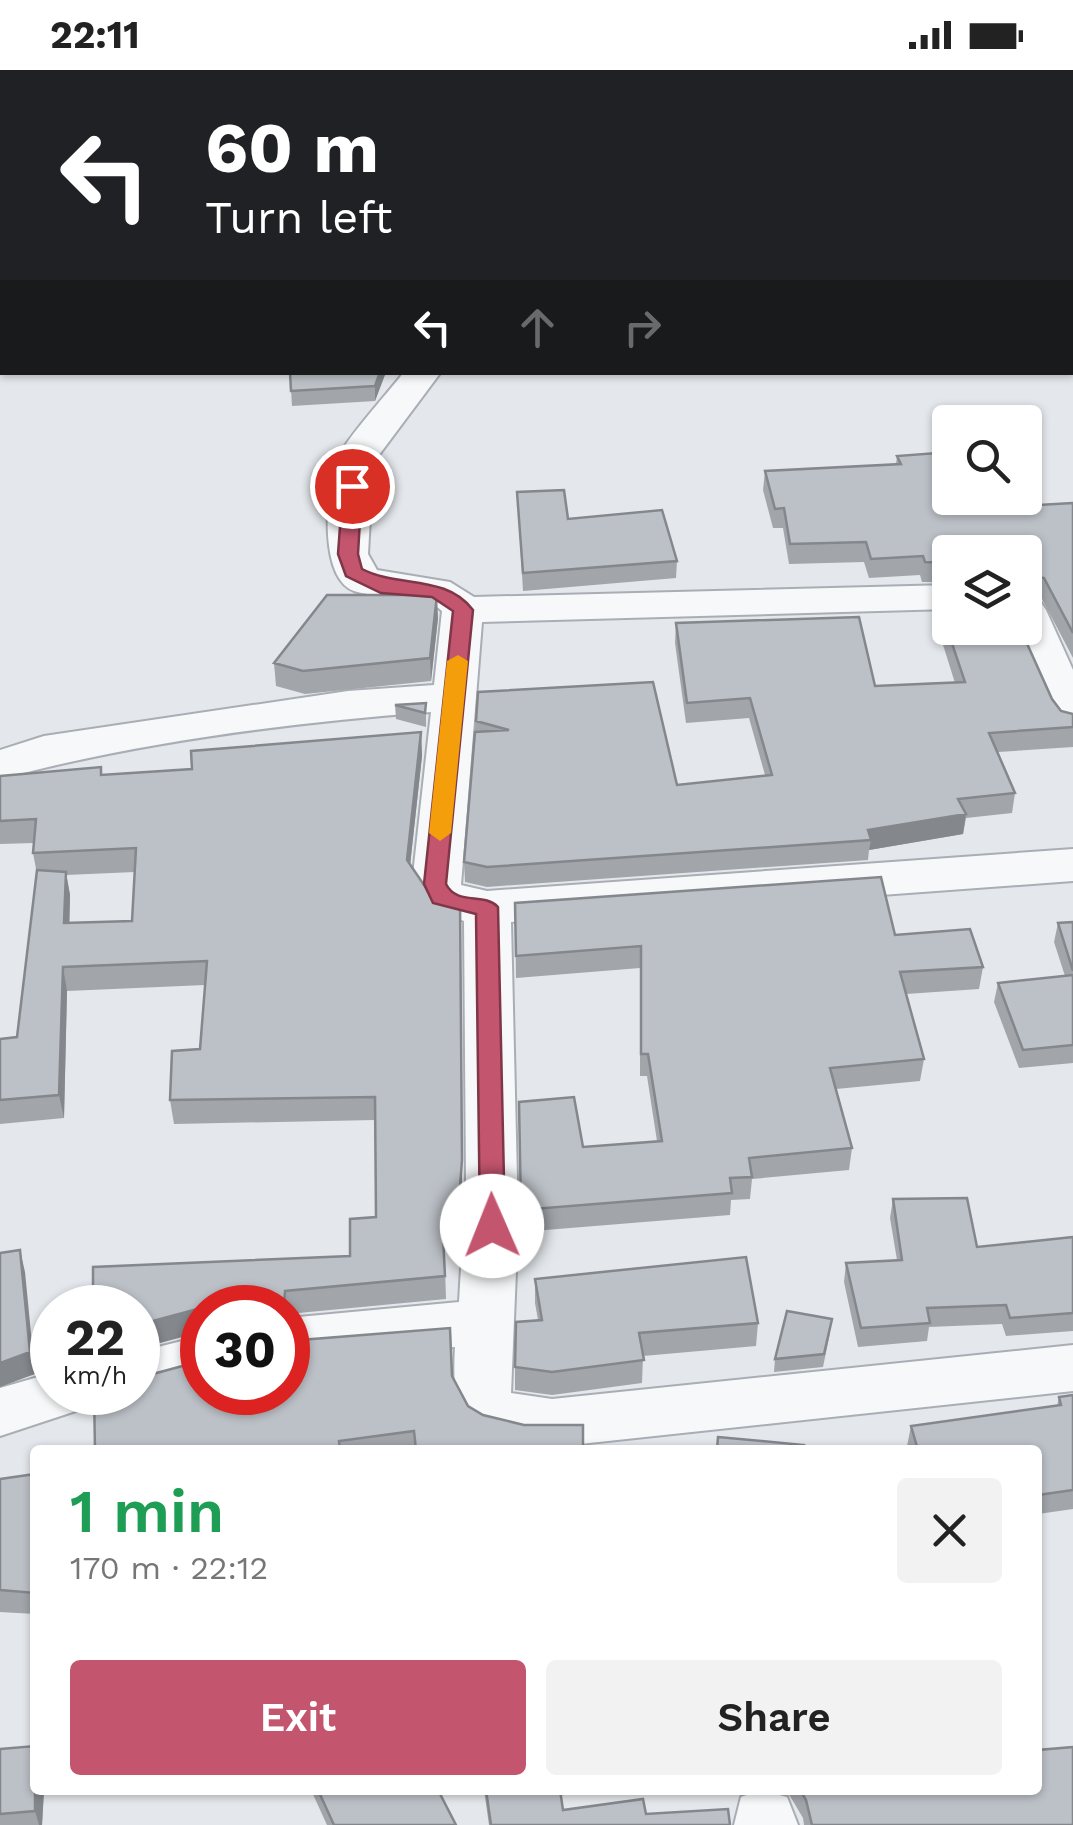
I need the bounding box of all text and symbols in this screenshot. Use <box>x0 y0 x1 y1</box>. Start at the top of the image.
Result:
text: 22:11 <box>50 13 140 57</box>
text: 60 m <box>205 107 379 189</box>
icon: left <box>40 110 170 240</box>
text: Turn left <box>205 191 392 244</box>
icon: left <box>405 300 460 355</box>
icon: ahead <box>510 300 565 355</box>
icon: right <box>615 300 670 355</box>
map controls <box>932 405 1042 645</box>
button: search <box>932 405 1042 515</box>
pin <box>310 444 395 529</box>
icon: arrive <box>325 459 380 514</box>
button: layers <box>932 535 1042 645</box>
position arrow <box>440 1174 544 1278</box>
speed limit sign: 30 <box>180 1285 310 1415</box>
text: 22 <box>65 1308 125 1367</box>
text: km/h <box>63 1361 127 1390</box>
text: 1 min <box>70 1476 224 1547</box>
button: close <box>897 1478 1002 1583</box>
text: 170 m · 22:12 <box>70 1549 268 1587</box>
button: Exit <box>70 1660 526 1775</box>
button: Share <box>546 1660 1002 1775</box>

